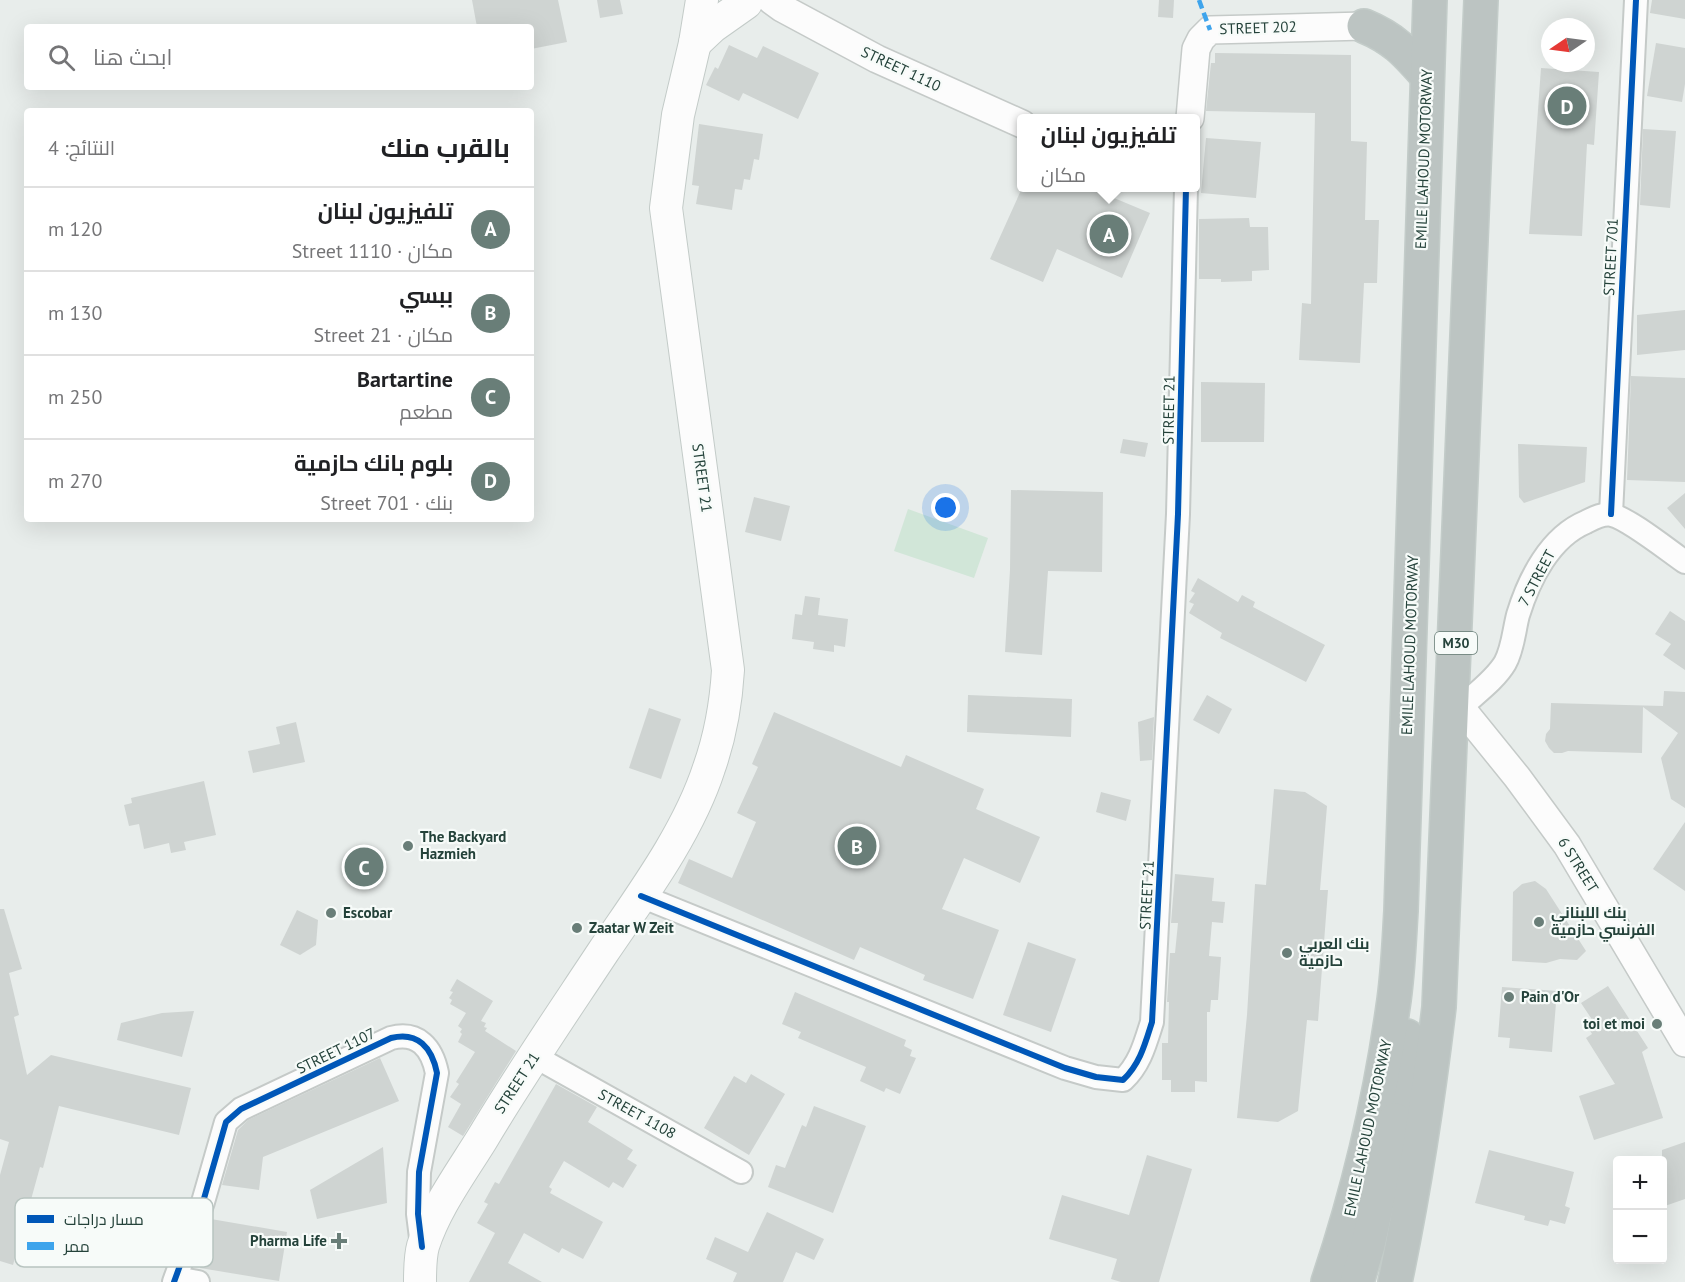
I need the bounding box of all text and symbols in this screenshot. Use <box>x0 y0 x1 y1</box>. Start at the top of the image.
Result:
street label: STREET 202 <box>1219 17 1297 38</box>
north arrow <box>1541 18 1595 72</box>
search box <box>24 24 534 90</box>
icon: search <box>45 41 78 74</box>
street label: STREET 1110 <box>858 42 944 95</box>
text: ابحث هنا <box>93 43 172 71</box>
street label: EMILE LAHOUD MOTORWAY <box>1411 68 1436 249</box>
pin: D <box>1548 84 1586 128</box>
popup <box>1017 114 1200 192</box>
text: تلفيزيون لبنان <box>1041 121 1176 149</box>
text: بالقرب منك <box>381 131 510 164</box>
text: النتائج: 4 <box>48 135 115 161</box>
text: مكان <box>1041 162 1086 188</box>
text: تلفيزيون لبنان <box>318 197 453 225</box>
pin: A <box>1090 212 1128 256</box>
text: 120 m <box>48 216 102 242</box>
text: A <box>484 216 497 242</box>
street label: STREET 701 <box>1599 218 1622 296</box>
text: مكان · Street 1110 <box>292 238 453 264</box>
text: ببسي <box>399 281 453 309</box>
text: 130 m <box>48 300 102 326</box>
text: B <box>485 300 496 326</box>
text: مكان · Street 21 <box>314 322 453 348</box>
text: Bartartine <box>357 365 453 393</box>
street label: STREET 21 <box>1158 375 1179 445</box>
text: 250 m <box>48 384 102 410</box>
text: C <box>485 384 496 410</box>
text: مطعم <box>399 399 453 425</box>
street label: STREET 21 <box>688 442 717 514</box>
text: بلوم بانك حازمية <box>294 449 453 477</box>
text: 270 m <box>48 468 102 494</box>
text: D <box>484 468 497 494</box>
text: بنك · Street 701 <box>320 490 453 516</box>
your location <box>931 493 960 522</box>
street label: 7 STREET <box>1514 546 1560 609</box>
street label: EMILE LAHOUD MOTORWAY <box>1397 554 1422 735</box>
road number: M30 <box>1435 632 1477 654</box>
pin: B <box>838 824 876 868</box>
place label: The Backyard Hazmieh <box>420 827 506 863</box>
street label: 6 STREET <box>1554 833 1603 897</box>
marker: The Backyard Hazmieh <box>401 839 415 853</box>
pin: C <box>344 844 384 890</box>
street label: STREET 21 <box>1135 860 1158 930</box>
place label: Escobar <box>343 903 393 922</box>
place label: بنك اللبناني الفرنسي حازمية <box>1551 903 1655 942</box>
marker: Escobar <box>324 906 338 920</box>
marker: بنك اللبناني الفرنسي حازمية <box>1532 915 1546 929</box>
place label: Zaatar W Zeit <box>589 918 674 937</box>
marker: Zaatar W Zeit <box>570 921 584 935</box>
place label: بنك العربي حازمية <box>1299 934 1369 970</box>
marker: بنك العربي حازمية <box>1280 946 1294 960</box>
place label: Pain d'Or <box>1521 987 1580 1006</box>
marker: Pain d'Or <box>1502 990 1516 1004</box>
place label: toi et moi <box>1583 1014 1645 1033</box>
marker: toi et moi <box>1650 1017 1664 1031</box>
street label: STREET 1107 <box>293 1023 378 1078</box>
street label: EMILE LAHOUD MOTORWAY <box>1339 1037 1396 1218</box>
street label: STREET 21 <box>490 1048 543 1117</box>
street label: STREET 1108 <box>595 1084 679 1143</box>
map controls <box>1613 1156 1667 1264</box>
button: + <box>1613 1156 1667 1210</box>
legend <box>15 1198 213 1267</box>
text: مسار دراجات <box>64 1209 144 1229</box>
button: − <box>1613 1210 1667 1264</box>
place label: Pharma Life <box>250 1231 327 1250</box>
marker: Pharma Life <box>332 1234 346 1248</box>
text: ممر <box>63 1236 90 1256</box>

